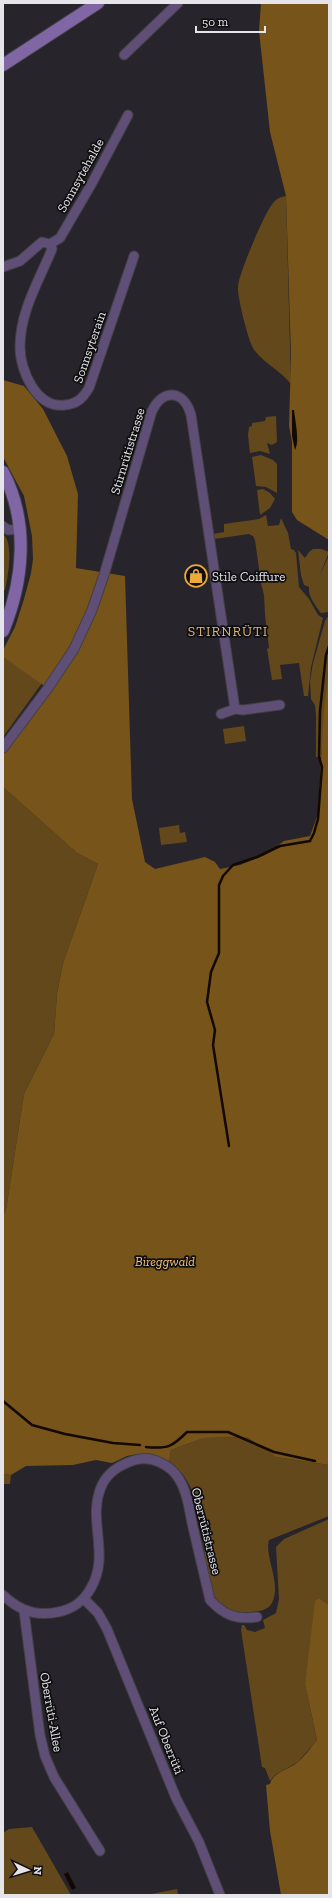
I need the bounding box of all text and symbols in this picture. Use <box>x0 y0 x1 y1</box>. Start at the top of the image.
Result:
scale bar <box>196 8 265 34</box>
text: 50 m <box>202 15 229 29</box>
street label: Sonnsytehalde <box>54 136 107 215</box>
street label: Sonnsyterain <box>70 309 109 385</box>
street label: Stirnrütistrasse <box>107 406 148 496</box>
shop icon: Stile Coiffure <box>183 563 209 589</box>
place label: Stile Coiffure <box>212 569 285 584</box>
district label: STIRNRÜTI <box>188 623 268 640</box>
park label: Bireggwald <box>135 1254 195 1269</box>
street label: Oberrütistrasse <box>188 1486 225 1576</box>
street label: Oberrüti-Allee <box>37 1671 66 1753</box>
street label: Auf Oberrüti <box>146 1704 187 1777</box>
north arrow <box>8 1850 48 1890</box>
text: N <box>31 1866 44 1876</box>

